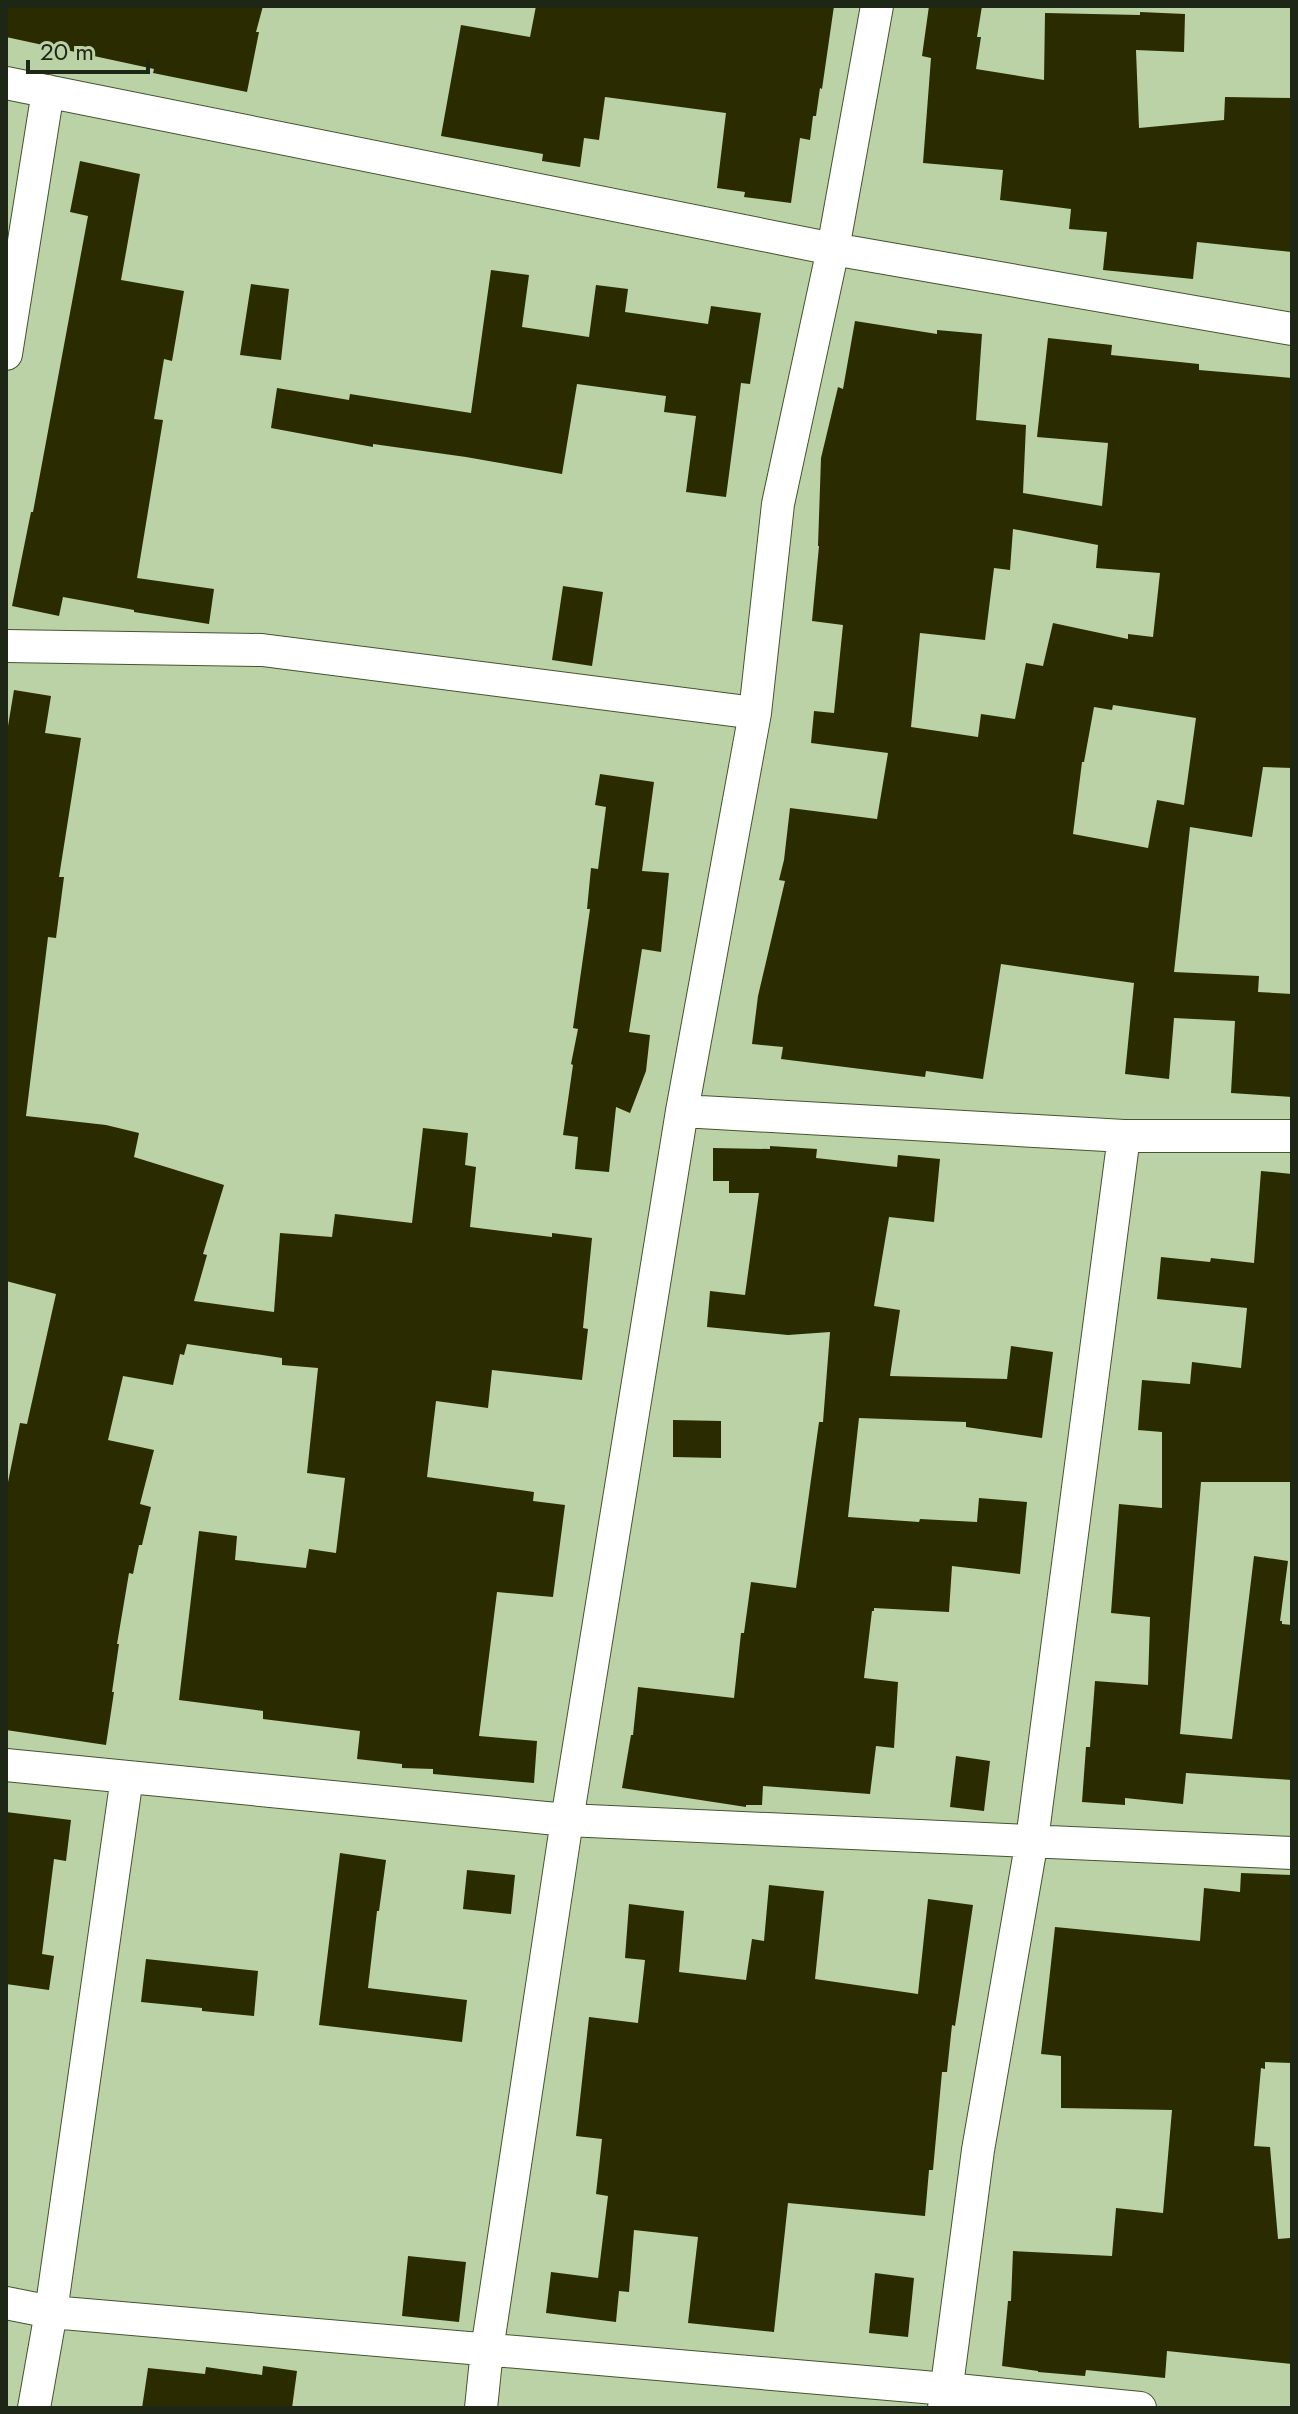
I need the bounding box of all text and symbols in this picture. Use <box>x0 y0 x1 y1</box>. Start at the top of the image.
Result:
scale bar <box>28 24 148 74</box>
text: 20 m <box>40 34 94 69</box>

